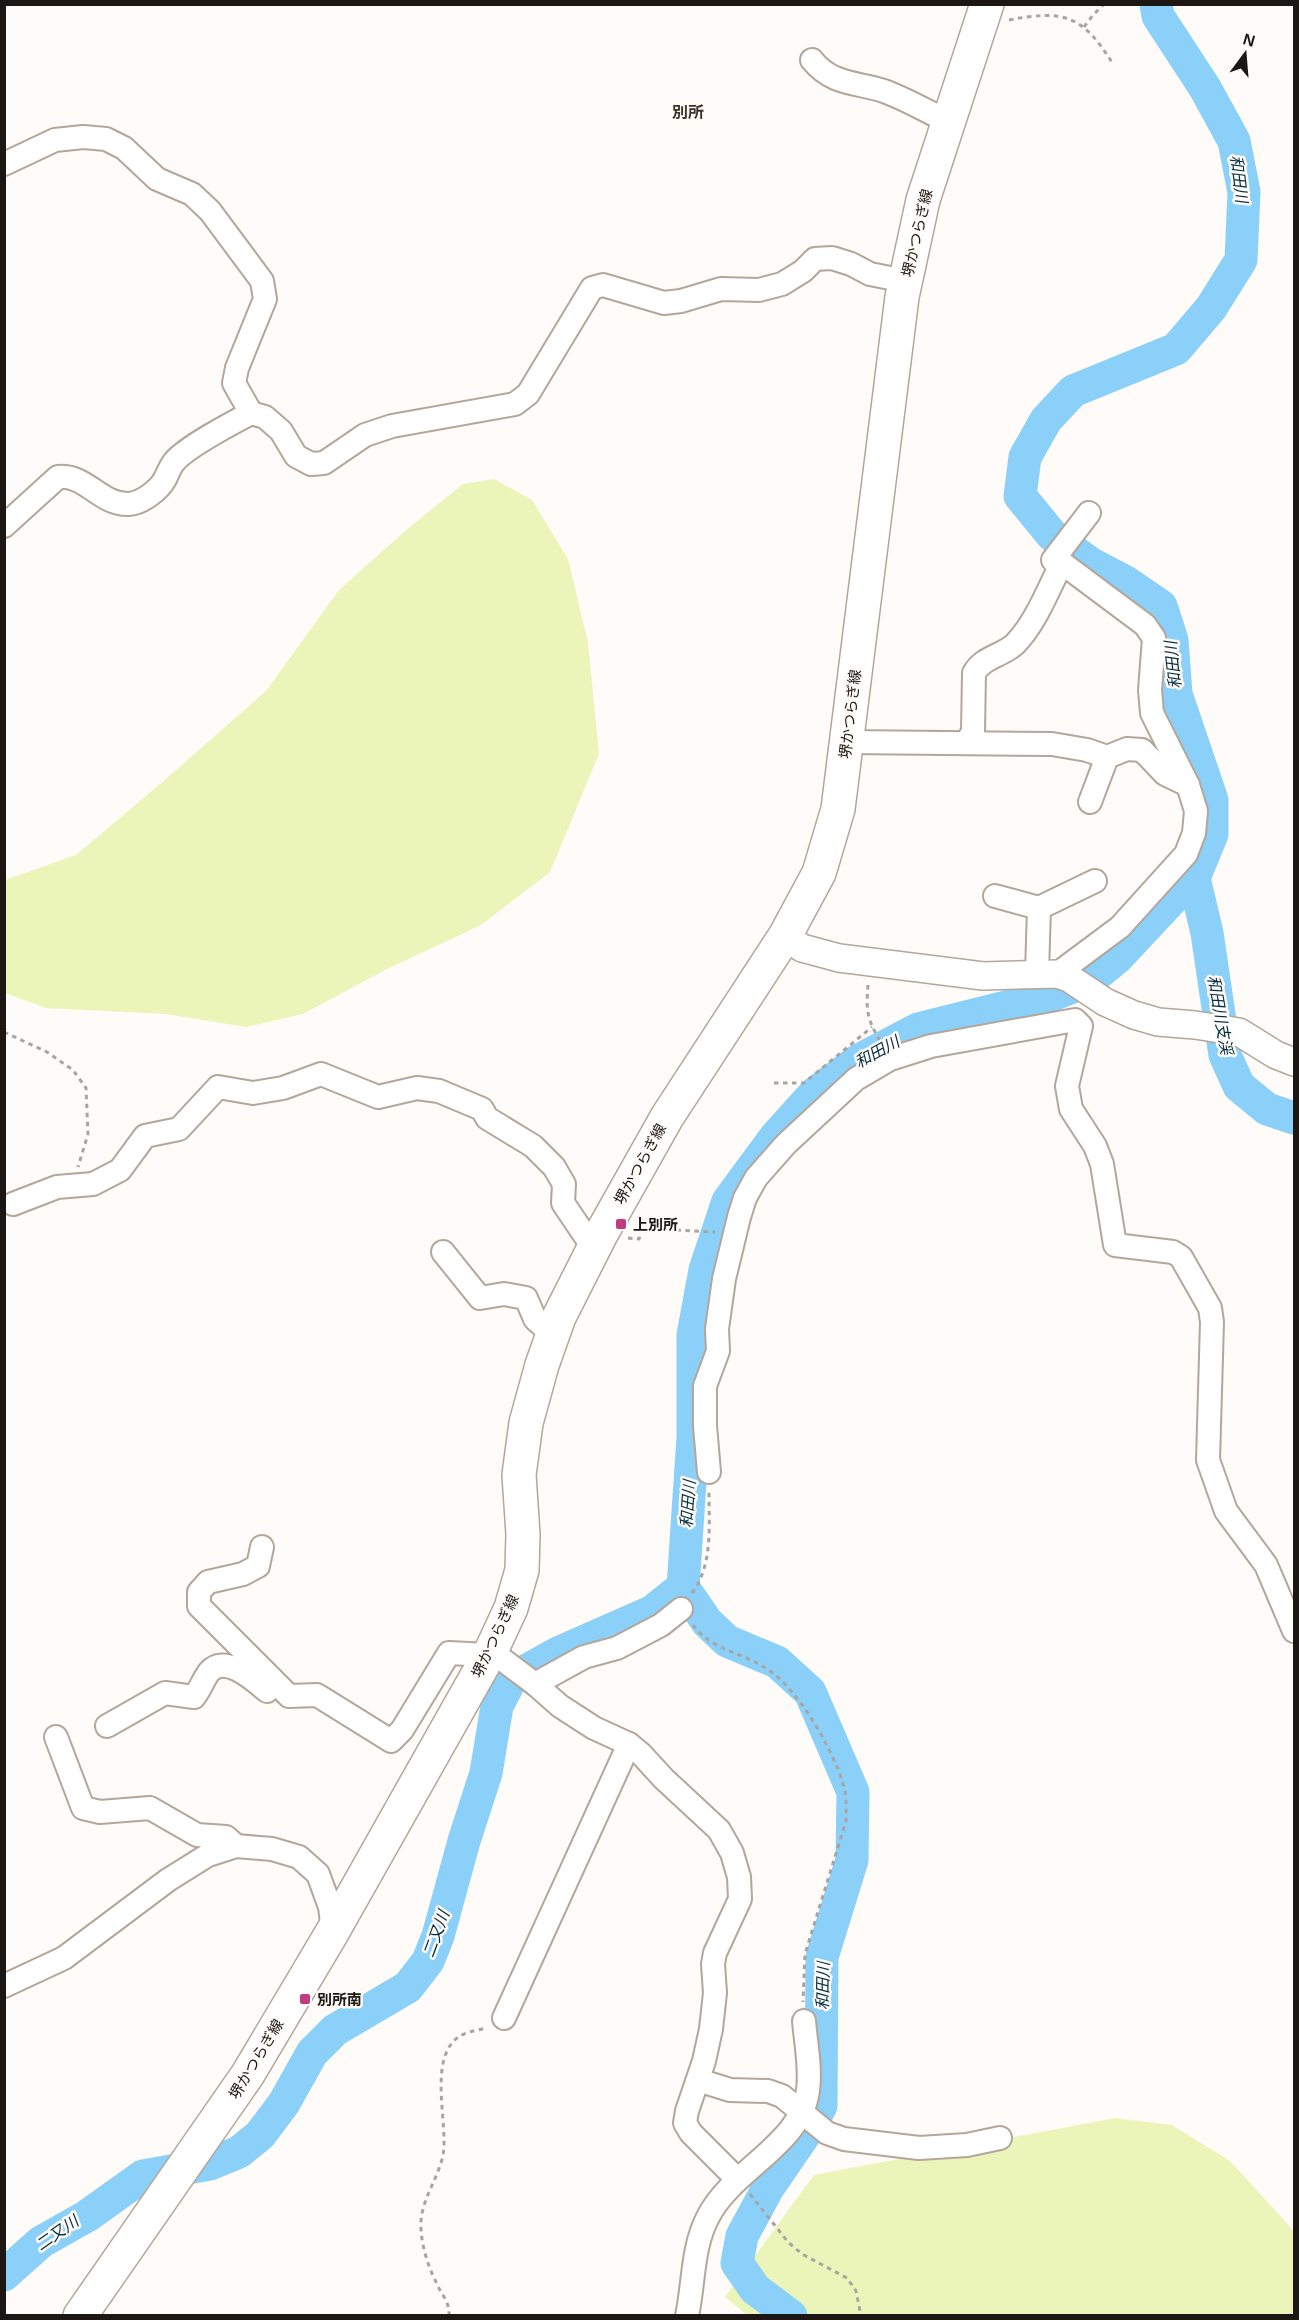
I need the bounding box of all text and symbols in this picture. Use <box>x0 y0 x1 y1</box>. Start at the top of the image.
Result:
north arrow <box>1215 24 1275 84</box>
text: N <box>1241 30 1257 50</box>
district label: 別所 <box>672 104 704 121</box>
water label: 和田川 <box>1228 154 1251 206</box>
street label: 堺かつらぎ線 <box>899 187 935 279</box>
water label: 和田川 <box>1162 638 1184 690</box>
street label: 堺かつらぎ線 <box>836 668 864 760</box>
water label: 和田川支渓 <box>1205 974 1236 1058</box>
water label: 和田川 <box>852 1032 904 1071</box>
street label: 堺かつらぎ線 <box>611 1121 669 1207</box>
place label: 上別所 <box>633 1216 678 1233</box>
marker: 上別所 <box>614 1217 628 1231</box>
water label: 和田川 <box>678 1477 698 1529</box>
street label: 堺かつらぎ線 <box>468 1592 522 1680</box>
water label: 二又川 <box>420 1907 453 1959</box>
water label: 和田川 <box>814 1960 832 2010</box>
place label: 別所南 <box>317 1991 362 2008</box>
marker: 別所南 <box>298 1992 312 2006</box>
street label: 堺かつらぎ線 <box>226 2016 286 2102</box>
water label: 二又川 <box>32 2211 83 2254</box>

